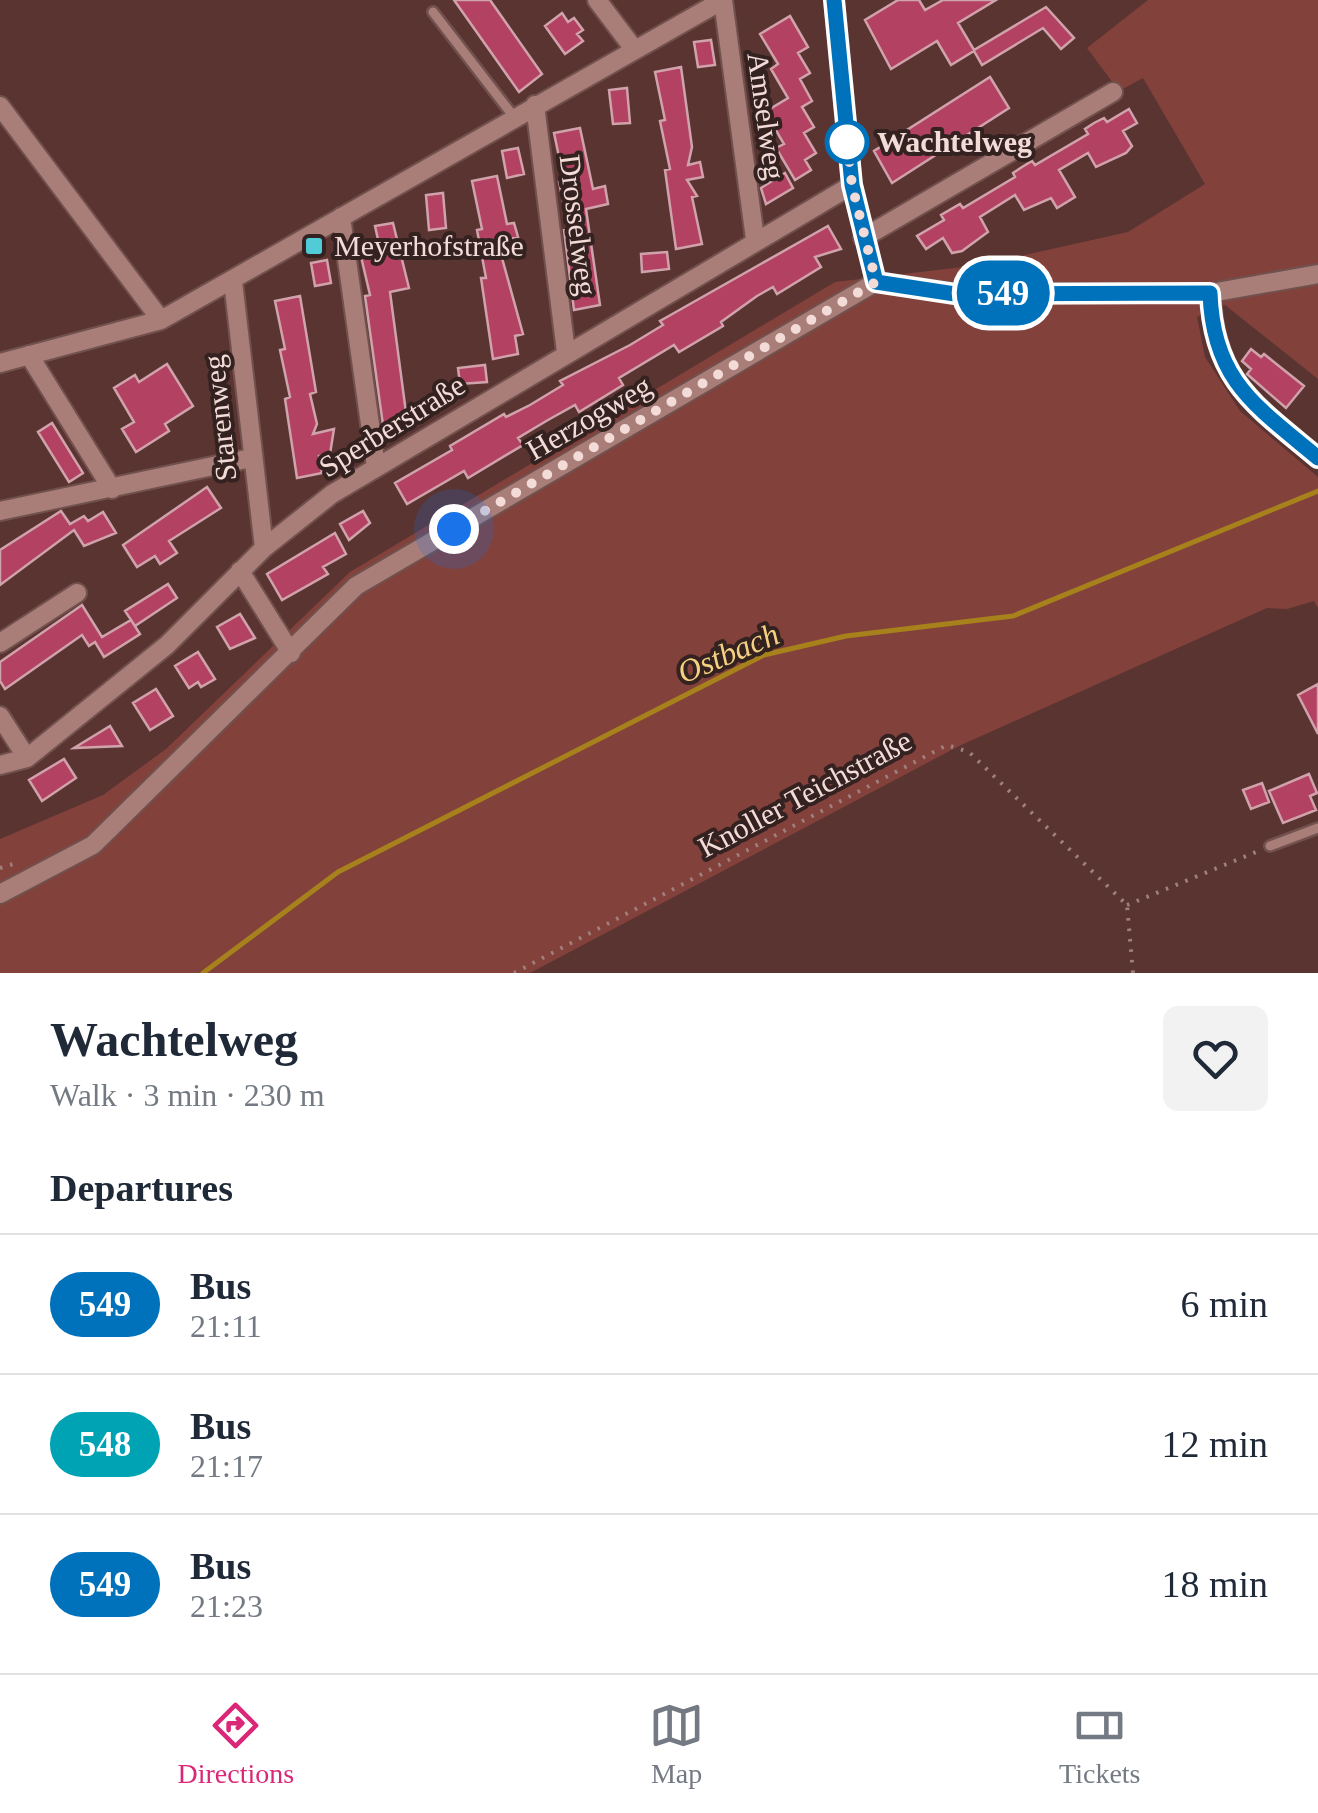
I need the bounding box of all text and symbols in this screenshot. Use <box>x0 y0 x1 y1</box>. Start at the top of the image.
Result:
street label: Amselweg <box>741 50 792 182</box>
marker: Wachtelweg <box>826 121 868 163</box>
place label: Wachtelweg <box>877 125 1032 158</box>
street label: Drosselweg <box>553 153 604 297</box>
place label: Meyerhofstraße <box>334 229 524 262</box>
marker: Meyerhofstraße <box>303 235 325 257</box>
line badge: 549 <box>946 260 1060 326</box>
text: 549 <box>977 274 1029 313</box>
street label: Starenweg <box>196 353 243 483</box>
street label: Sperberstraße <box>313 368 470 483</box>
street label: Herzogweg <box>521 369 657 466</box>
your location <box>429 504 479 554</box>
water label: Ostbach <box>672 616 784 690</box>
street label: Knoller Teichstraße <box>693 723 917 864</box>
button: heart <box>1163 1006 1268 1111</box>
text: Wachtelweg <box>50 1013 298 1066</box>
text: Walk · 3 min · 230 m <box>50 1077 325 1113</box>
text: Departures <box>50 1167 233 1209</box>
text: Bus <box>190 1265 251 1307</box>
text: 6 min <box>1180 1283 1268 1325</box>
text: 549 <box>79 1285 131 1324</box>
text: 21:11 <box>190 1308 262 1344</box>
text: Bus <box>190 1405 251 1447</box>
text: 12 min <box>1161 1423 1268 1465</box>
text: 548 <box>79 1425 131 1464</box>
text: 21:17 <box>190 1448 263 1484</box>
text: Bus <box>190 1545 251 1587</box>
text: 18 min <box>1161 1563 1268 1605</box>
text: 549 <box>79 1565 131 1604</box>
text: 21:23 <box>190 1588 263 1624</box>
tab: Directions <box>177 1698 294 1790</box>
tab: Map <box>649 1698 704 1790</box>
tab: Tickets <box>1059 1698 1141 1790</box>

